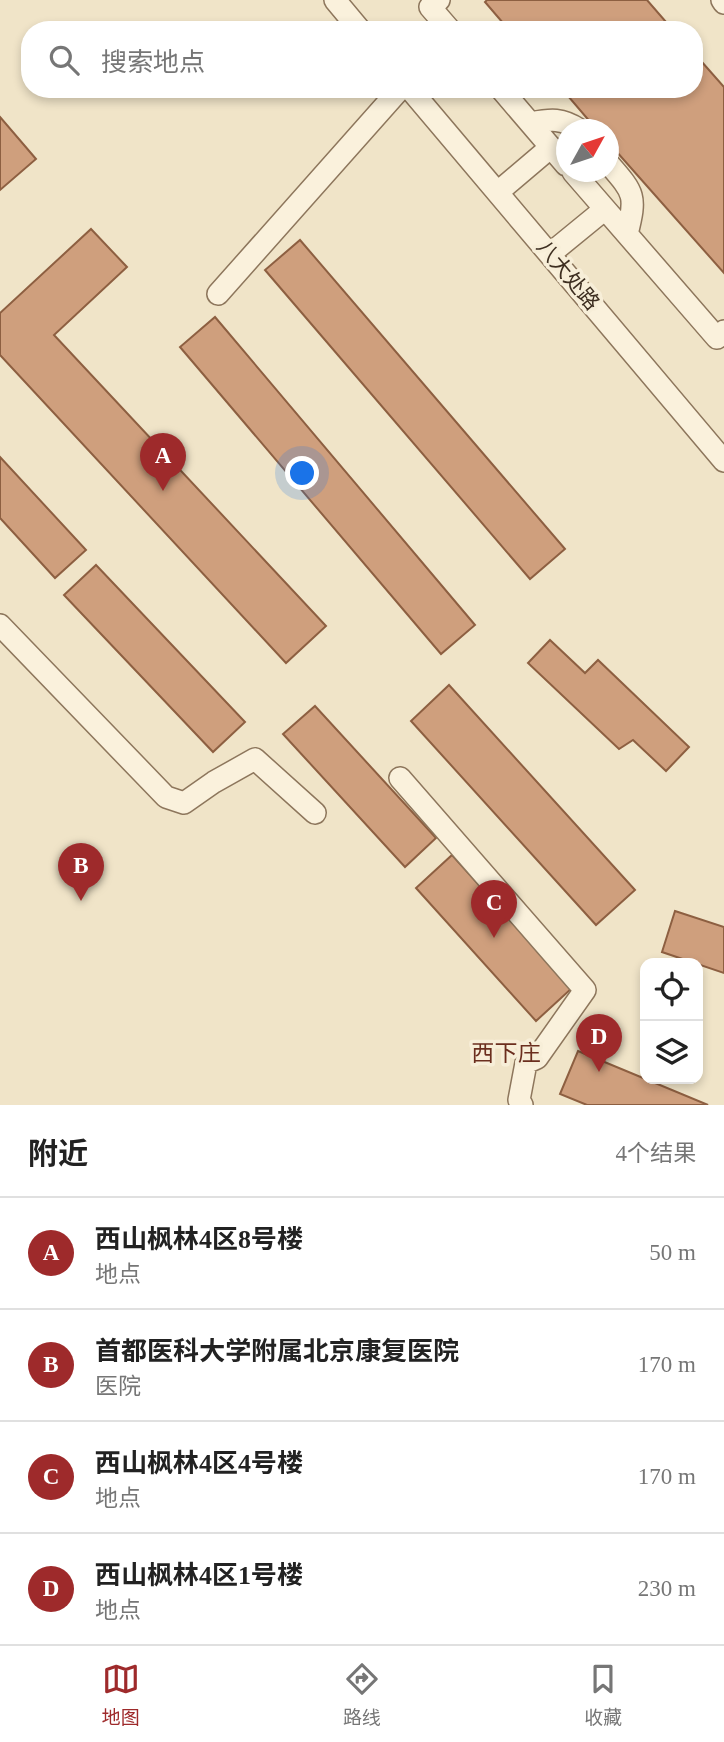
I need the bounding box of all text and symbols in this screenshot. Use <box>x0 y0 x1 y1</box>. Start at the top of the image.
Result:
search box <box>21 21 703 98</box>
icon: search <box>45 41 83 79</box>
text: 搜索地点 <box>101 48 205 77</box>
north arrow <box>556 119 619 182</box>
street label: 八大处路 <box>532 235 604 315</box>
pin: A <box>140 433 186 491</box>
your location <box>285 456 319 490</box>
pin: B <box>58 843 104 901</box>
pin: C <box>471 880 517 938</box>
map controls <box>640 958 703 1084</box>
button: locate <box>640 958 703 1021</box>
pin: D <box>576 1014 622 1072</box>
button: layers <box>640 1021 703 1084</box>
district label: 西下庄 <box>472 1041 541 1066</box>
text: 附近 <box>28 1137 88 1170</box>
text: 4个结果 <box>616 1141 696 1166</box>
text: 西山枫林4区8号楼 <box>95 1225 303 1254</box>
text: A <box>43 1240 59 1265</box>
text: 50 m <box>649 1240 696 1265</box>
text: 地点 <box>95 1262 141 1287</box>
text: 首都医科大学附属北京康复医院 <box>95 1337 459 1366</box>
text: B <box>43 1352 59 1377</box>
text: 170 m <box>638 1352 696 1377</box>
text: 医院 <box>95 1374 141 1399</box>
text: 西山枫林4区4号楼 <box>95 1449 303 1478</box>
text: C <box>43 1464 59 1489</box>
text: 170 m <box>638 1464 696 1489</box>
text: 地点 <box>95 1486 141 1511</box>
text: 西山枫林4区1号楼 <box>95 1561 303 1590</box>
text: D <box>43 1576 59 1601</box>
text: 230 m <box>638 1576 696 1601</box>
text: 地点 <box>95 1598 141 1623</box>
tab: 地图 <box>102 1660 140 1729</box>
tab: 路线 <box>343 1660 381 1729</box>
tab: 收藏 <box>584 1660 622 1729</box>

